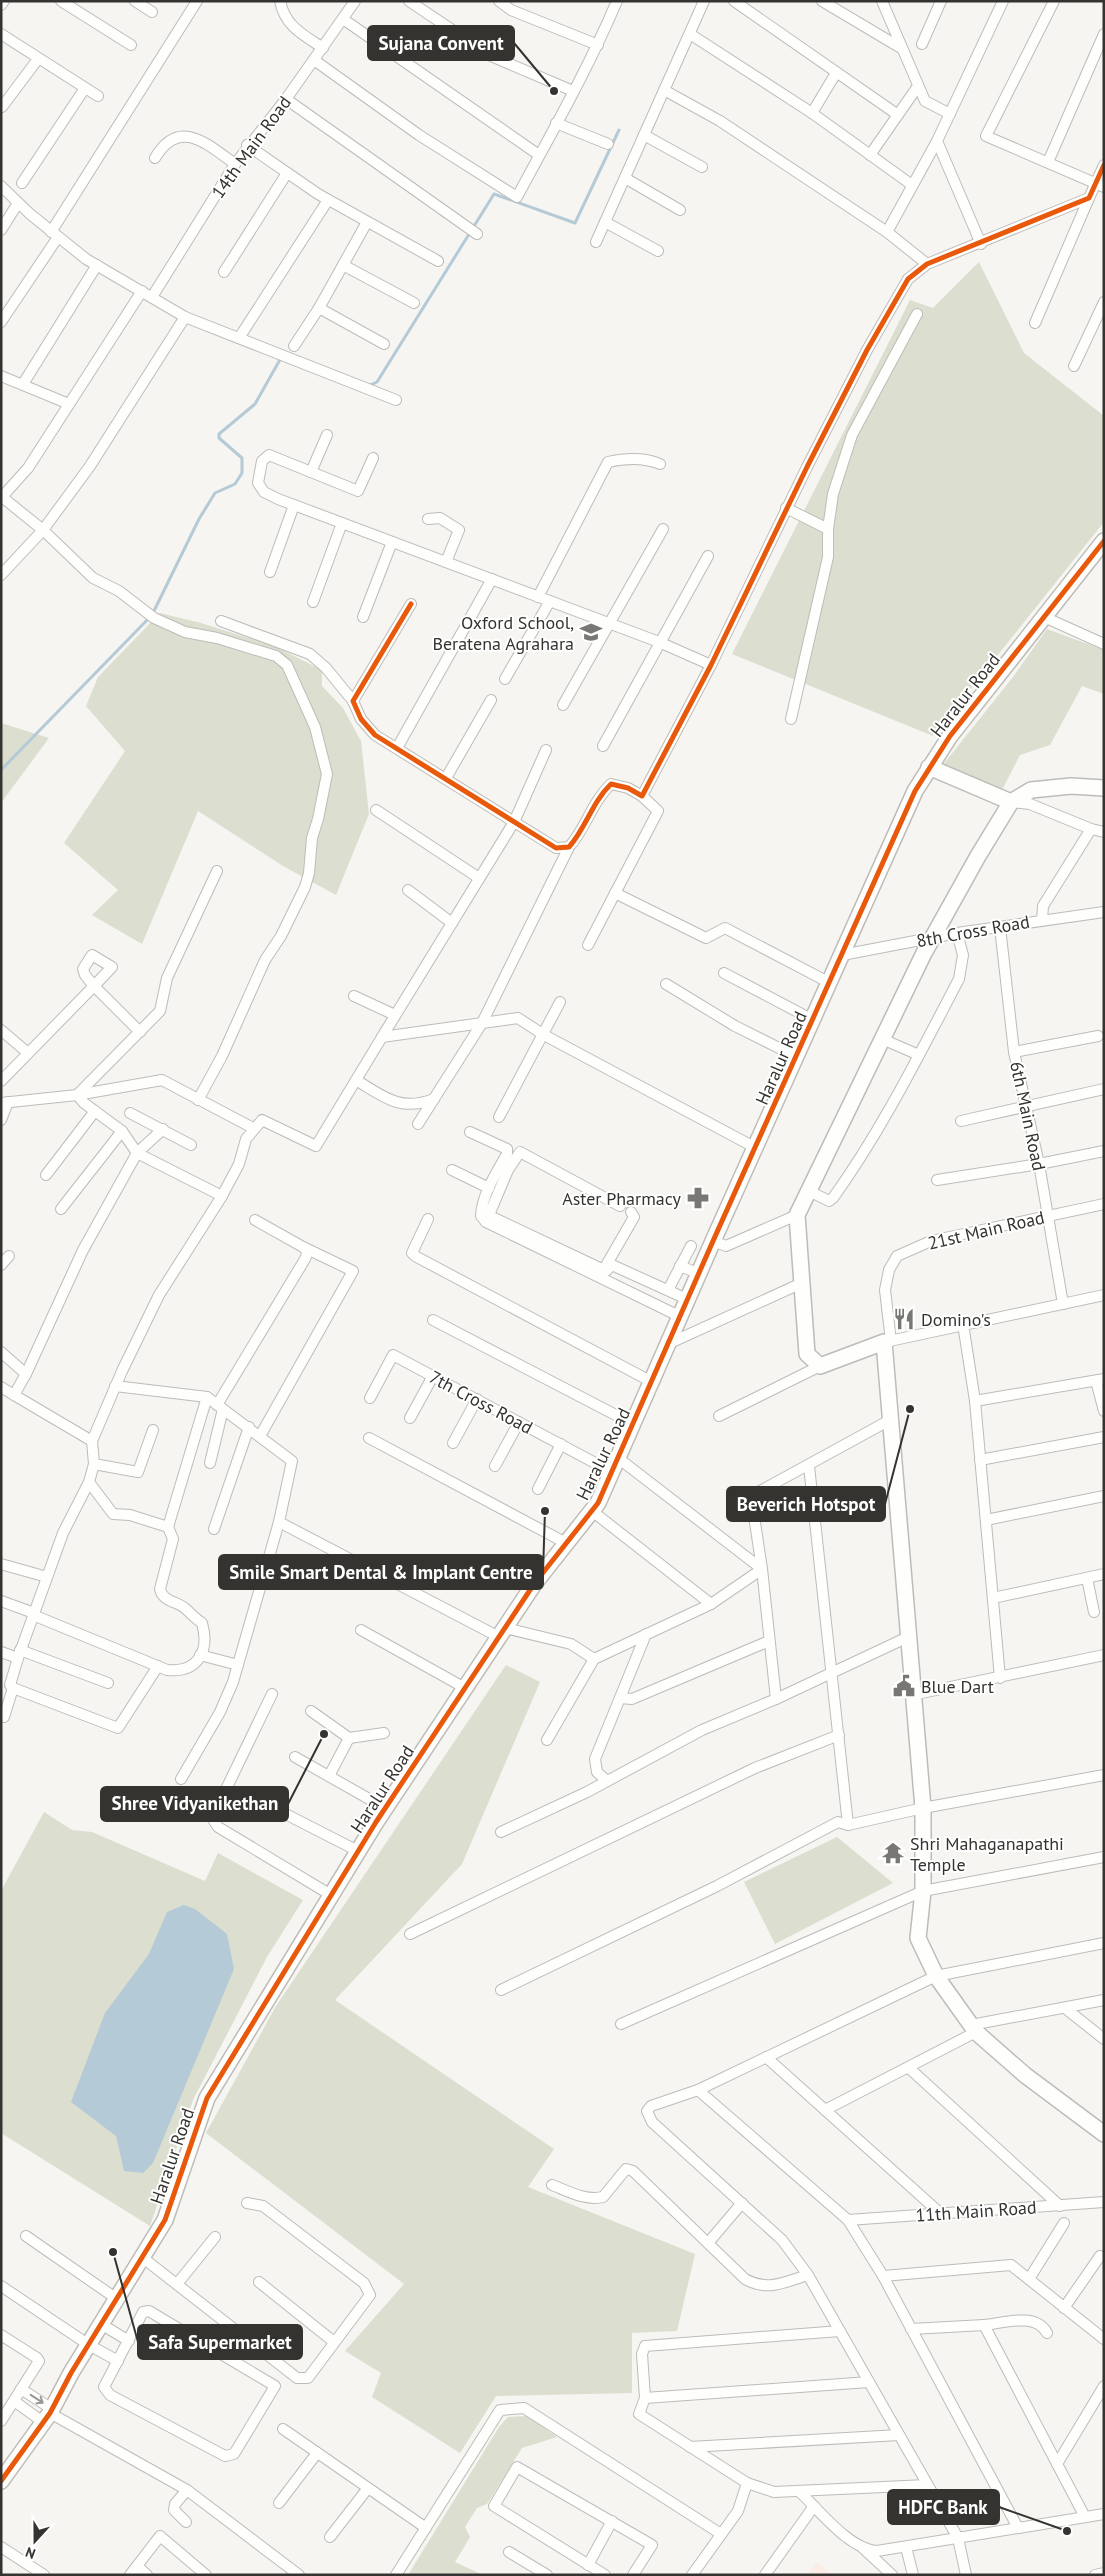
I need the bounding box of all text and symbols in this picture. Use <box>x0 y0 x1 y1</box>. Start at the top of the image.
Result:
callout: Sujana Convent <box>368 26 514 60</box>
text: Sujana Convent <box>378 31 504 55</box>
street label: 14th Main Road <box>206 91 296 203</box>
place label: Oxford School, Beratena Agrahara <box>432 611 574 655</box>
school or university icon: Oxford School, Beratena Agrahara <box>578 619 604 645</box>
street label: Haralur Road <box>925 648 1005 742</box>
street label: 8th Cross Road <box>915 910 1031 952</box>
street label: Haralur Road <box>750 1008 812 1108</box>
street label: 6th Main Road <box>1005 1059 1051 1173</box>
pharmacy icon: Aster Pharmacy <box>685 1185 711 1211</box>
place label: Aster Pharmacy <box>562 1187 682 1210</box>
street label: 21st Main Road <box>926 1205 1046 1255</box>
restaurant icon: Domino's <box>891 1306 917 1332</box>
place label: Domino's <box>921 1308 991 1331</box>
street label: 7th Cross Road <box>425 1365 537 1439</box>
street label: Haralur Road <box>571 1404 635 1504</box>
callout: Beverich Hotspot <box>727 1487 885 1521</box>
text: Beverich Hotspot <box>737 1492 876 1516</box>
callout: Smile Smart Dental & Implant Centre <box>219 1555 543 1589</box>
text: Smile Smart Dental & Implant Centre <box>229 1560 533 1584</box>
public building icon: Blue Dart <box>891 1673 917 1699</box>
place label: Blue Dart <box>921 1675 994 1698</box>
street label: Haralur Road <box>345 1741 419 1837</box>
callout: Shree Vidyanikethan <box>101 1787 288 1821</box>
text: Shree Vidyanikethan <box>112 1791 278 1815</box>
place label: Shri Mahaganapathi Temple <box>910 1832 1064 1876</box>
temple icon: Shri Mahaganapathi Temple <box>880 1840 906 1866</box>
street label: Haralur Road <box>145 2105 199 2207</box>
street label: 11th Main Road <box>915 2195 1037 2227</box>
callout: Safa Supermarket <box>138 2325 302 2359</box>
text: Safa Supermarket <box>148 2330 292 2354</box>
one-way arrow <box>29 2395 43 2405</box>
callout: HDFC Bank <box>888 2490 999 2524</box>
text: HDFC Bank <box>898 2495 988 2519</box>
north arrow <box>10 2516 60 2566</box>
text: N <box>23 2543 38 2563</box>

